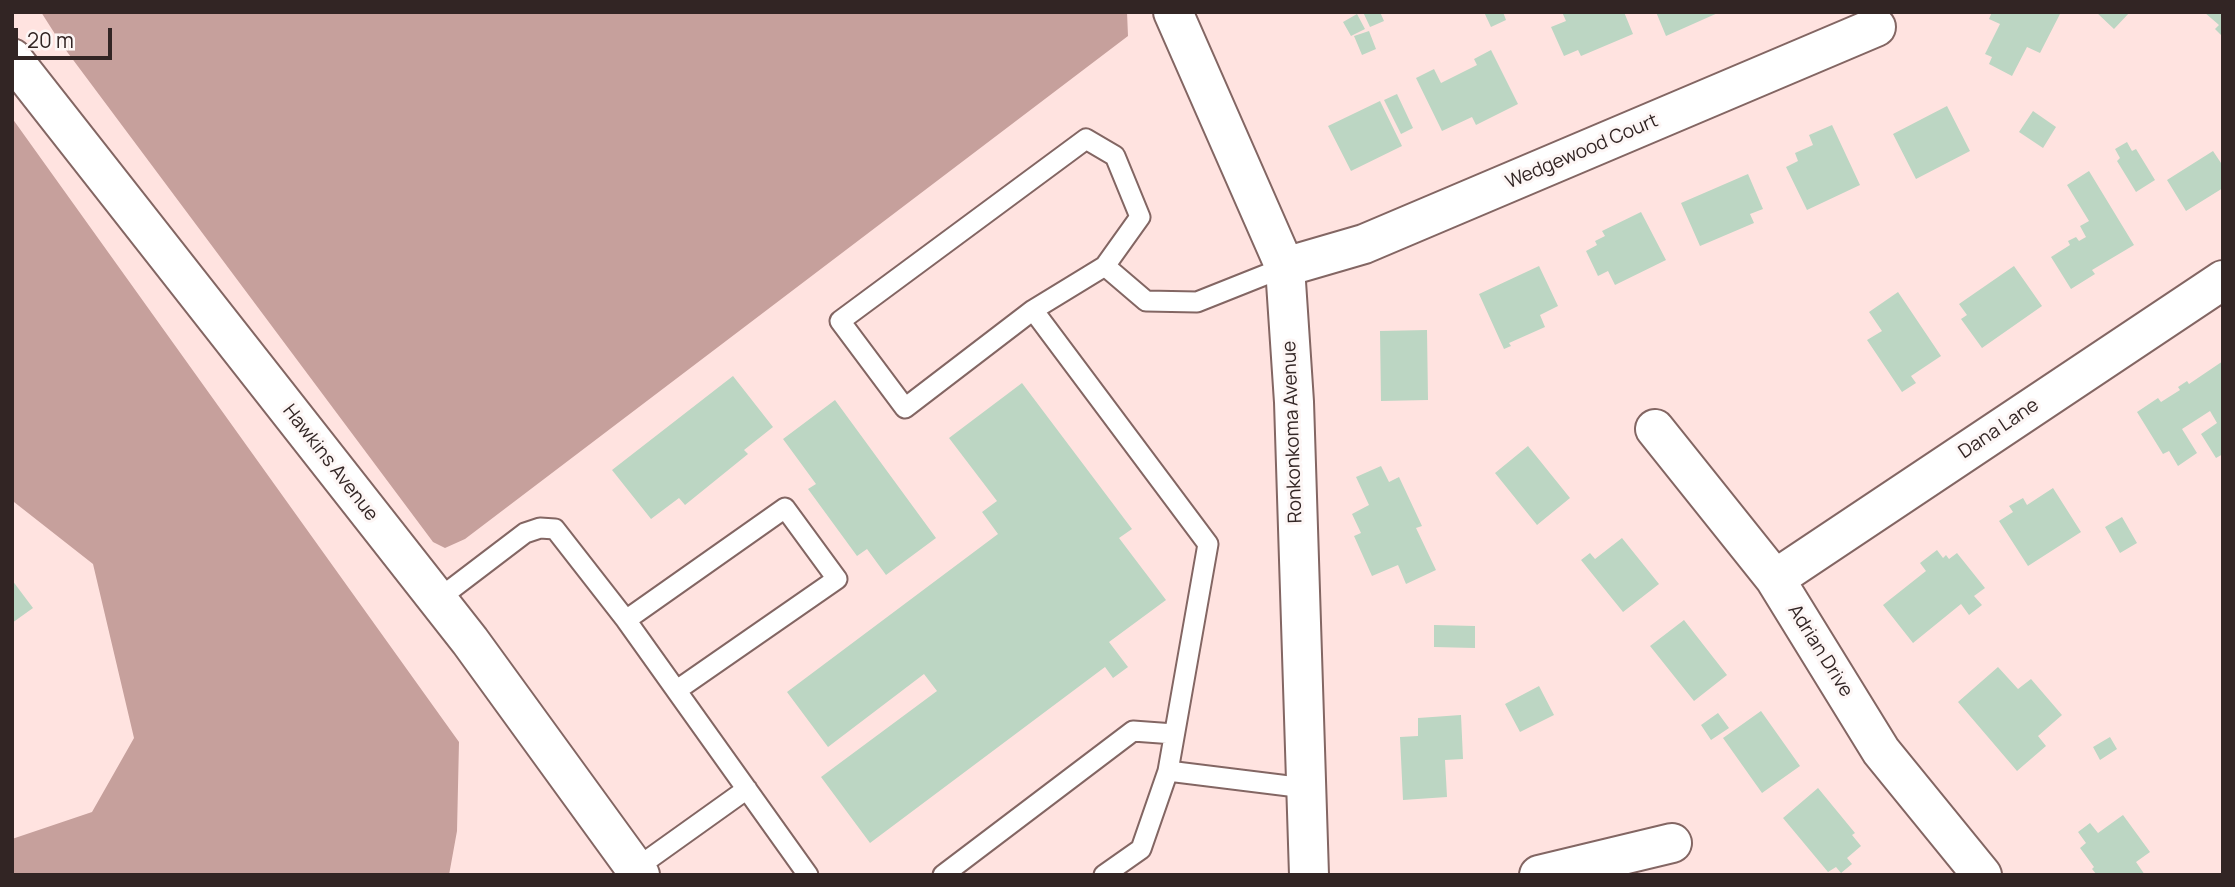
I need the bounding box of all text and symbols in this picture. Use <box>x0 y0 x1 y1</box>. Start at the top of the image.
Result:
scale bar <box>18 14 116 58</box>
text: 20 m <box>27 26 74 54</box>
street label: Wedgewood Court <box>1502 110 1662 194</box>
street label: Ronkonkoma Avenue <box>1278 341 1308 523</box>
street label: Dana Lane <box>1955 394 2043 464</box>
street label: Hawkins Avenue <box>277 400 383 526</box>
street label: Adrian Drive <box>1783 601 1857 701</box>

